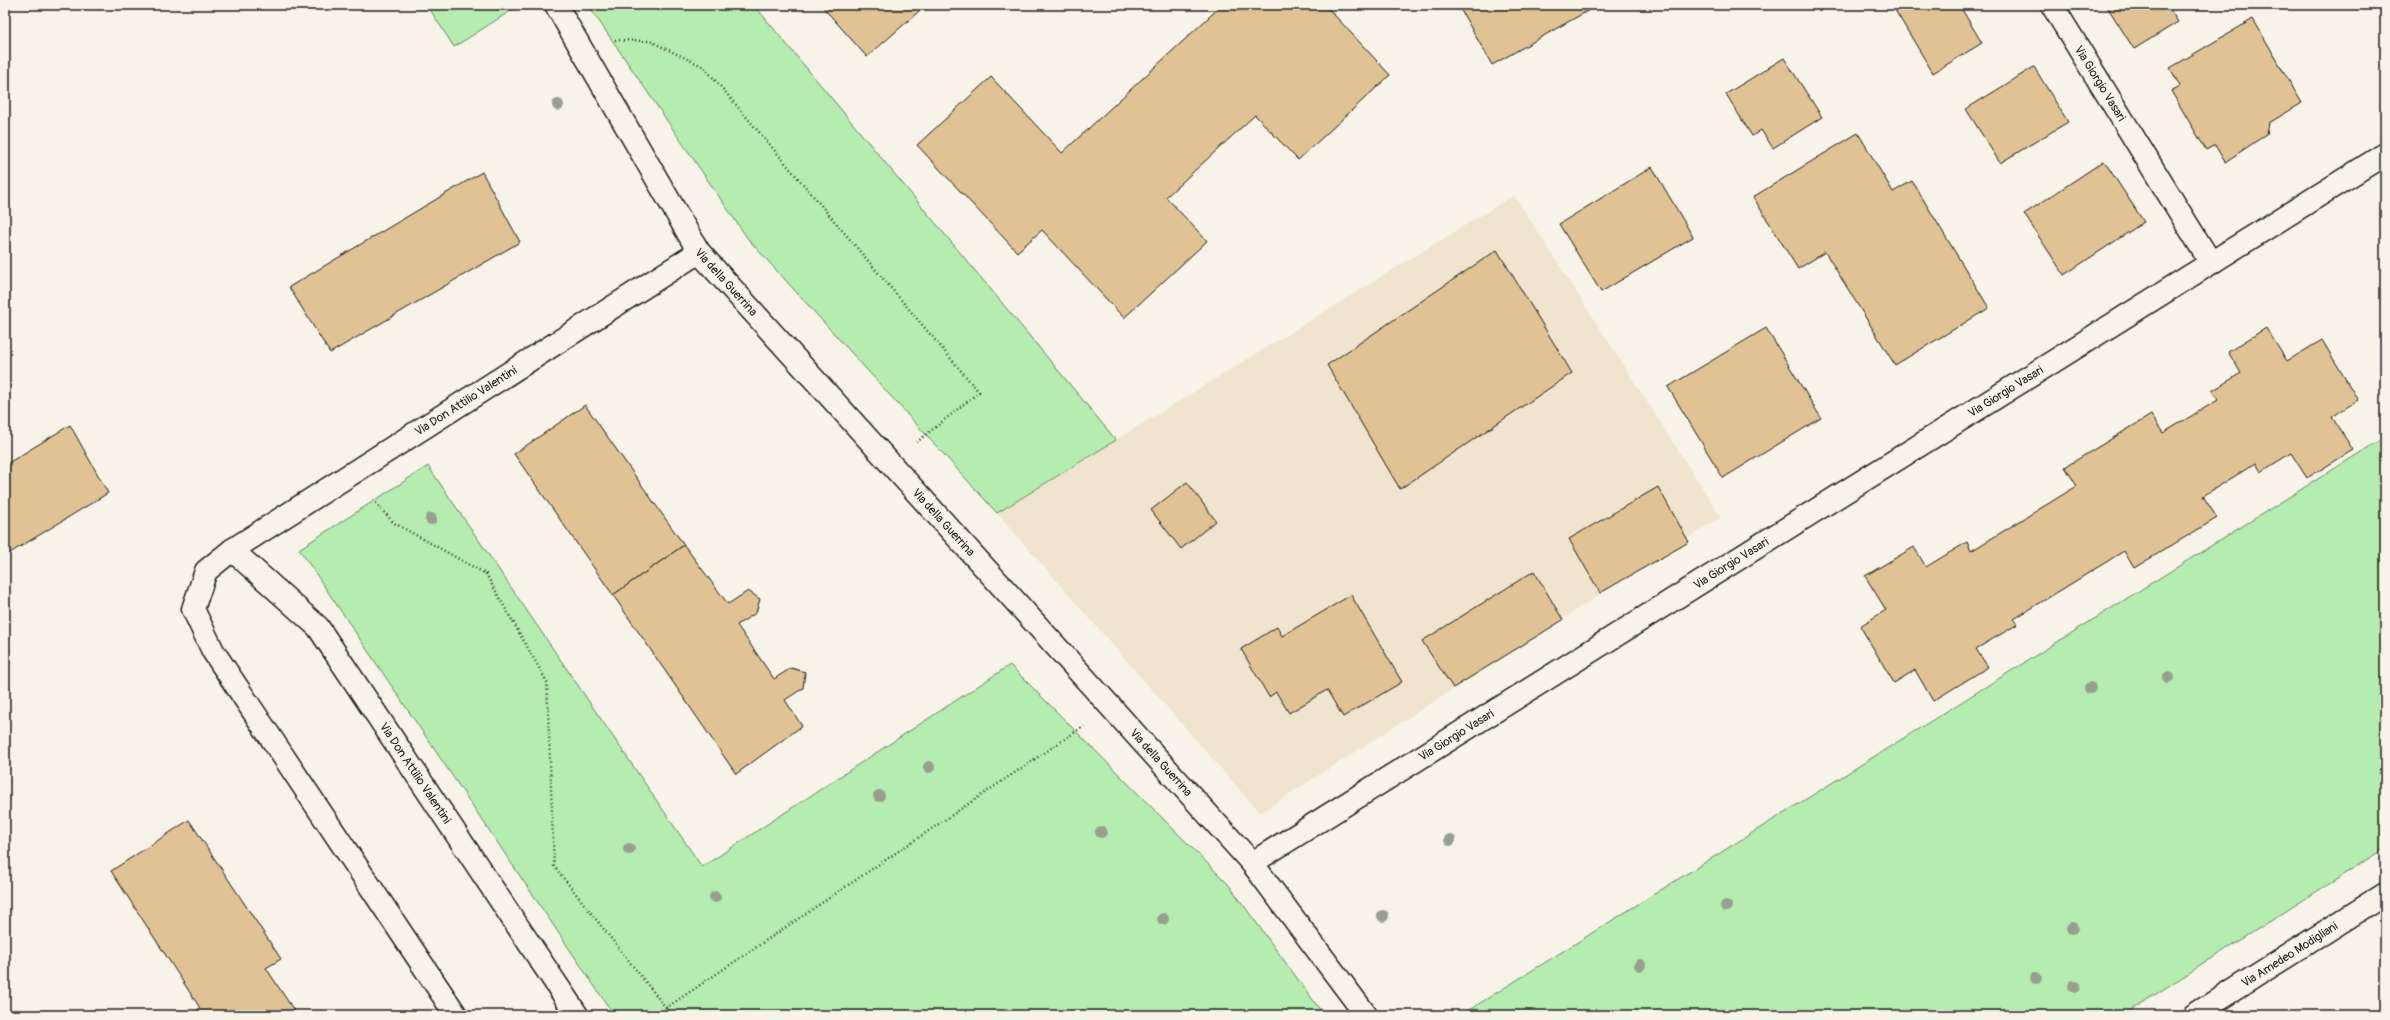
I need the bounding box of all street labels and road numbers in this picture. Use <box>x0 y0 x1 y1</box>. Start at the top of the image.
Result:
street label: Via Giorgio Vasari <box>2071 43 2129 124</box>
street label: Via della Guerrina <box>692 245 761 319</box>
street label: Via Giorgio Vasari <box>1965 362 2046 421</box>
street label: Via Don Attilio Valentini <box>412 363 520 439</box>
street label: Via della Guerrina <box>909 485 978 560</box>
street label: Via Giorgio Vasari <box>1691 534 1771 592</box>
street label: Via Giorgio Vasari <box>1416 706 1497 764</box>
street label: Via Don Attilio Valentini <box>376 720 455 826</box>
street label: Via della Guerrina <box>1127 725 1196 800</box>
street label: Via Amedeo Modigliani <box>2239 918 2340 991</box>

